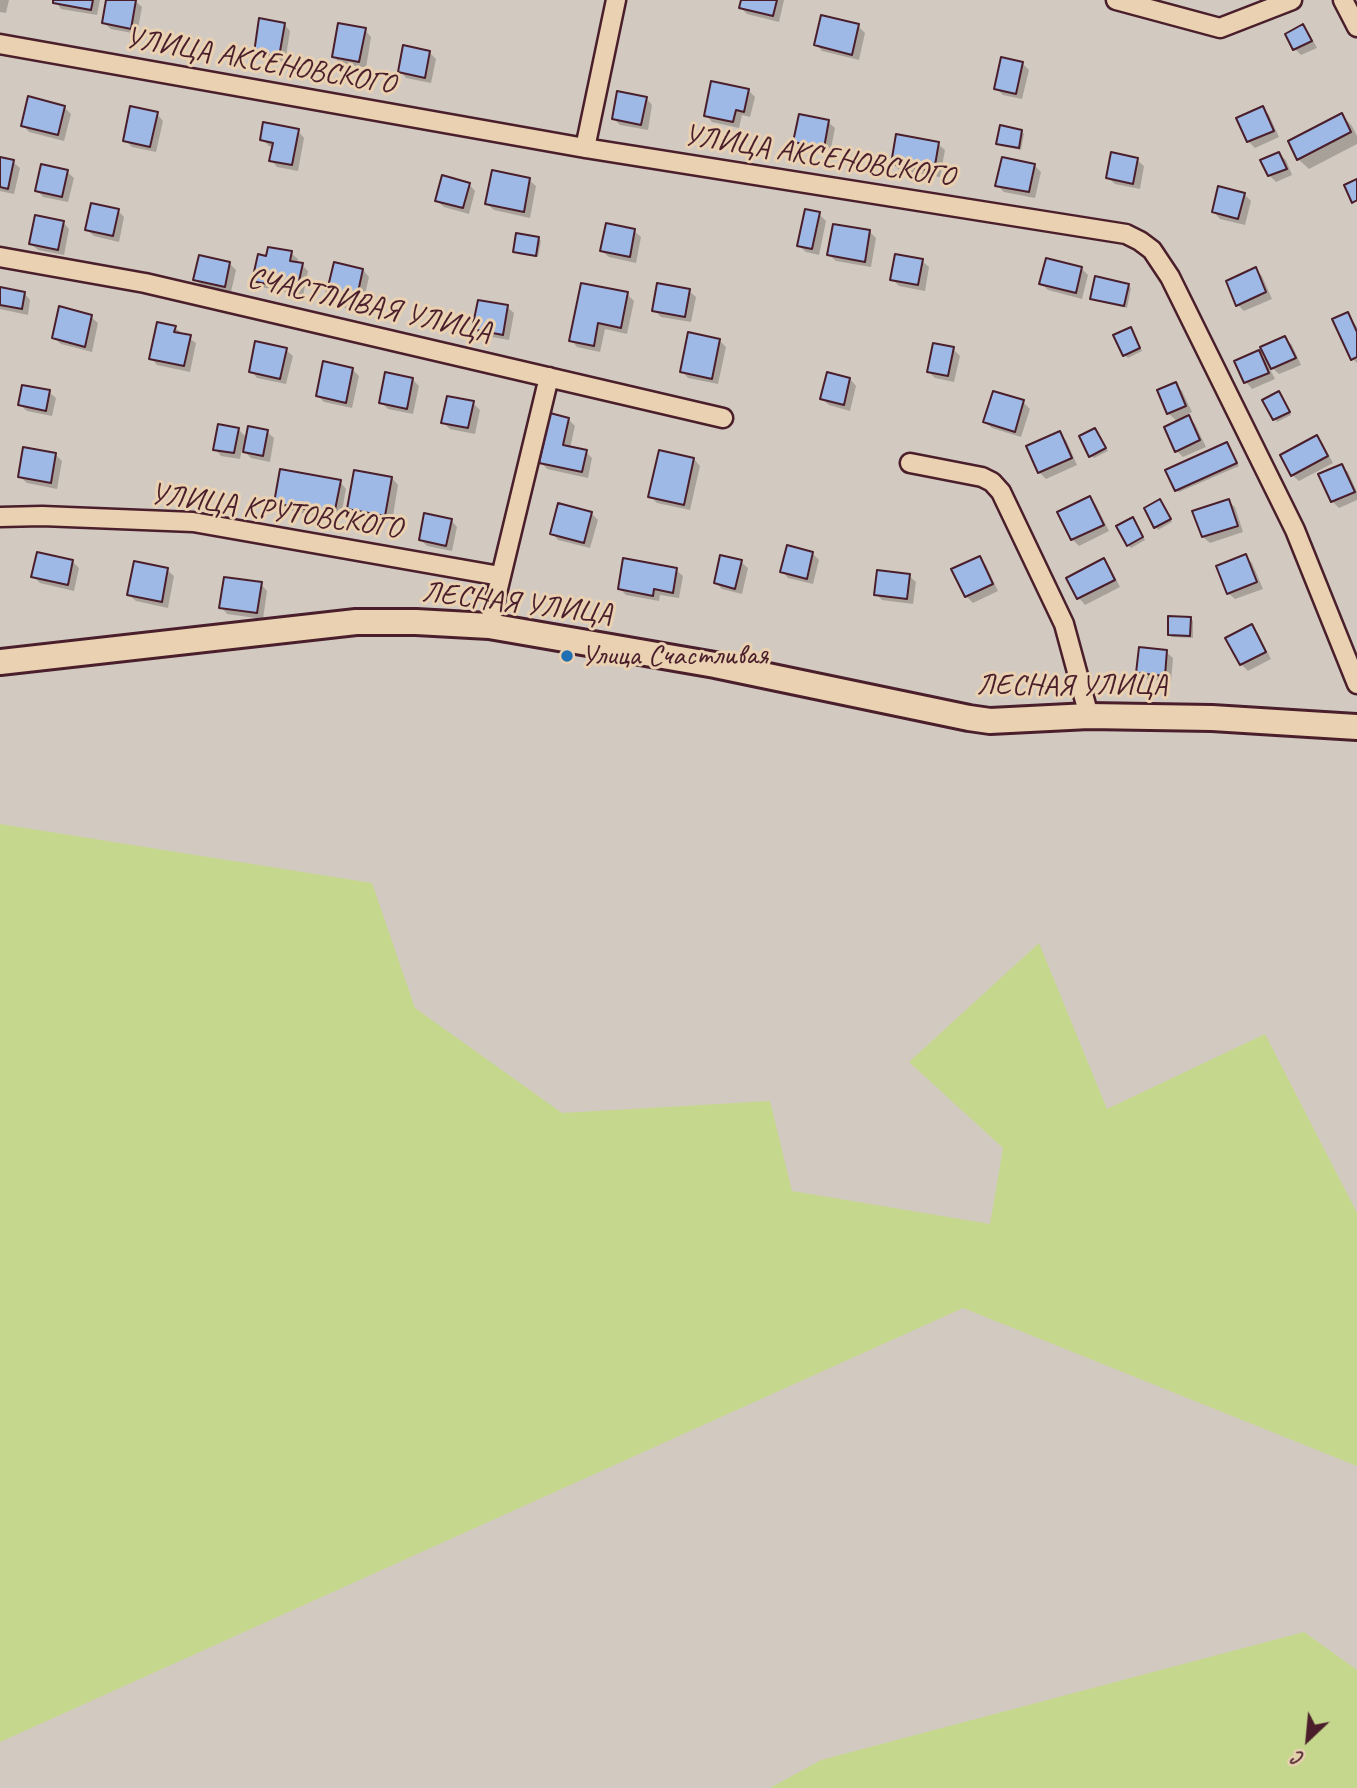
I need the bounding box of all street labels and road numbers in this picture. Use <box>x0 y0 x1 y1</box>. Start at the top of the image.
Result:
street label: УЛИЦА АКСЕНОВСКОГО <box>122 21 398 103</box>
street label: УЛИЦА АКСЕНОВСКОГО <box>681 118 957 196</box>
street label: СЧАСТЛИВАЯ УЛИЦА <box>244 260 494 352</box>
street label: УЛИЦА КРУТОВСКОГО <box>148 477 404 547</box>
street label: ЛЕСНАЯ УЛИЦА <box>420 575 614 633</box>
street label: ЛЕСНАЯ УЛИЦА <box>977 668 1167 704</box>

